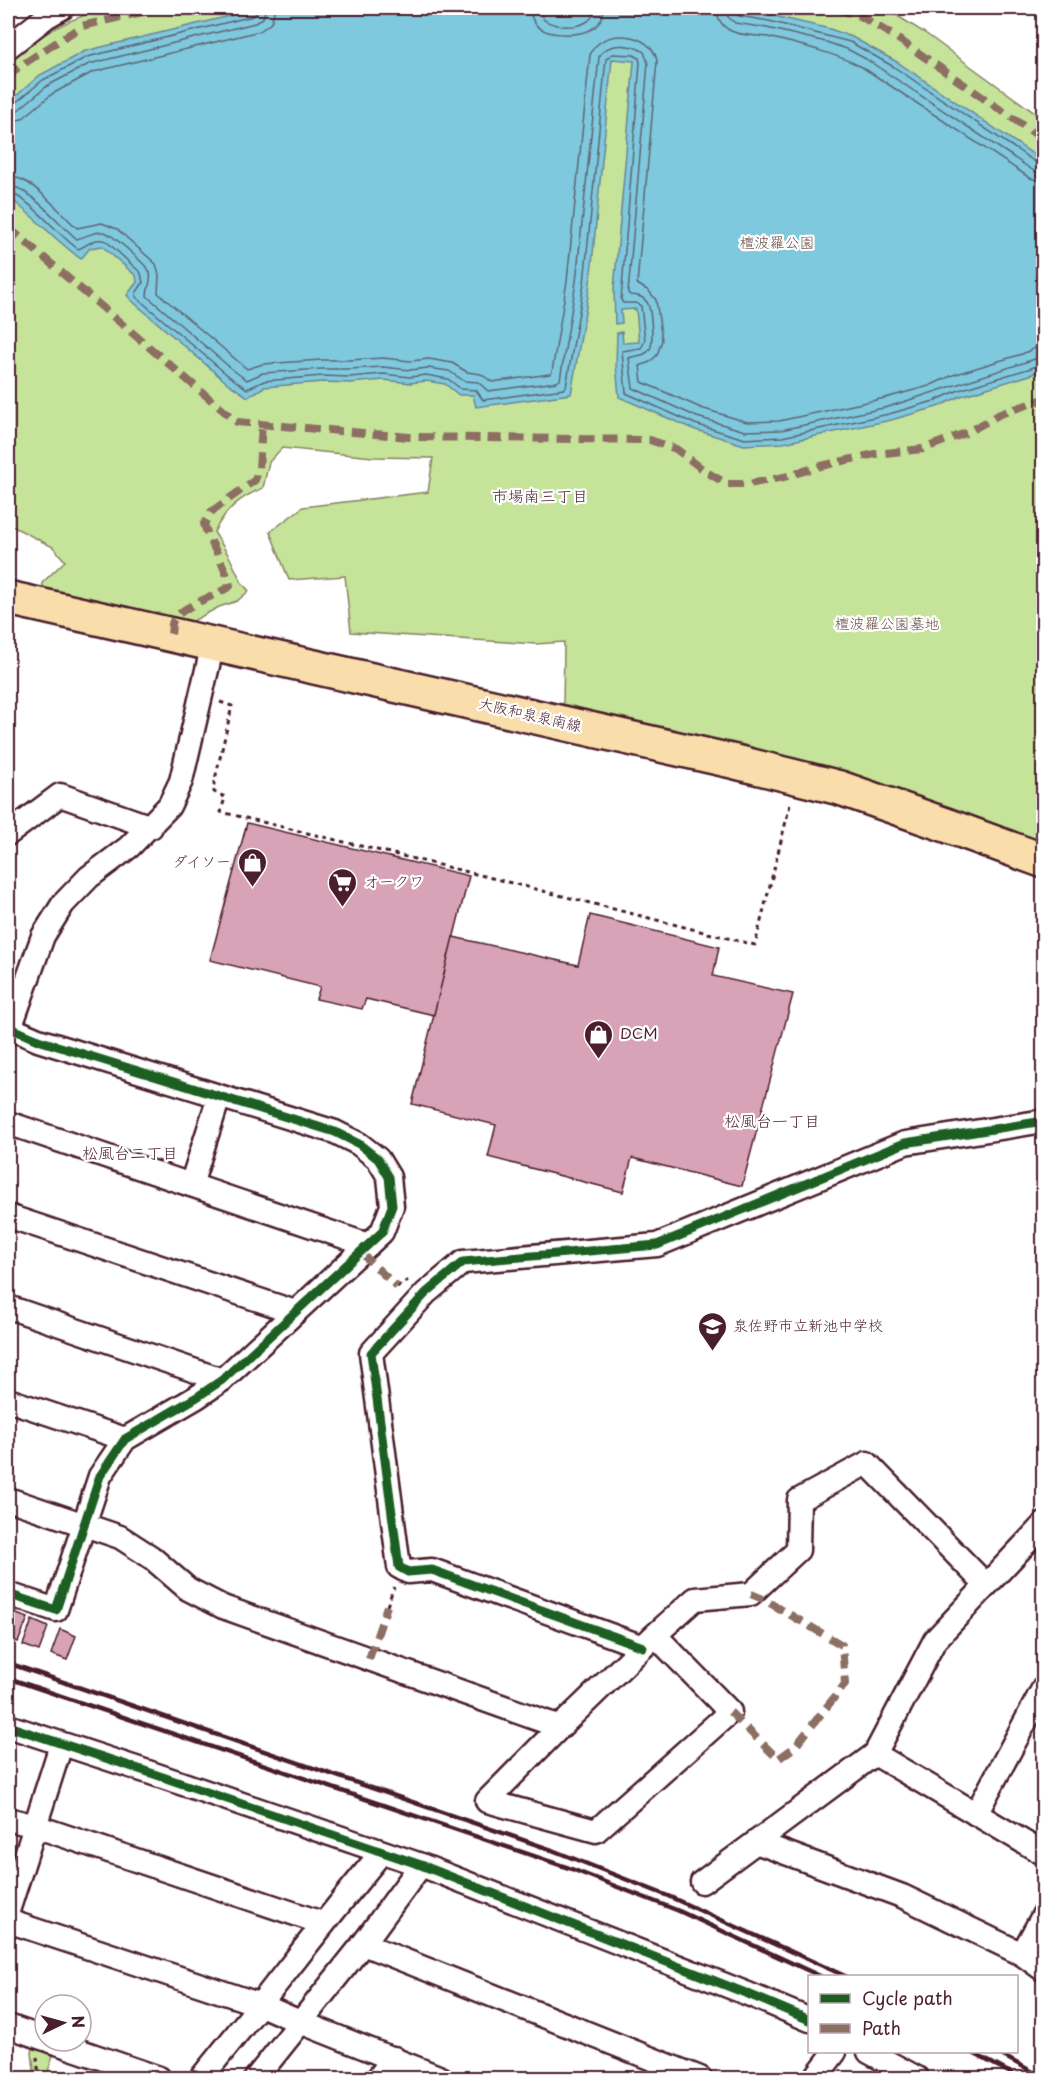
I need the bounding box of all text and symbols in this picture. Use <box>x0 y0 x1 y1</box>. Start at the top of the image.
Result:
park label: 檀波羅公園 <box>739 230 815 253</box>
district label: 市場南三丁目 <box>492 483 588 507</box>
park label: 檀波羅公園墓地 <box>834 611 940 634</box>
street label: 大阪和泉泉南線 <box>477 691 584 737</box>
shop icon: ダイソー <box>236 846 268 888</box>
place label: ダイソー <box>172 849 231 872</box>
supermarket icon: オークワ <box>327 866 359 908</box>
place label: オークワ <box>364 869 424 892</box>
shop icon: DCM <box>583 1018 615 1060</box>
place label: DCM <box>620 1021 658 1044</box>
district label: 松風台一丁目 <box>724 1108 820 1132</box>
district label: 松風台二丁目 <box>82 1140 178 1164</box>
school or university icon: 泉佐野市立新池中学校 <box>696 1310 728 1352</box>
place label: 泉佐野市立新池中学校 <box>733 1313 883 1336</box>
legend <box>808 1975 1018 2053</box>
text: Cycle path <box>862 1984 953 2011</box>
north arrow <box>33 1993 93 2053</box>
text: N <box>66 2014 91 2029</box>
text: Path <box>862 2014 901 2041</box>

